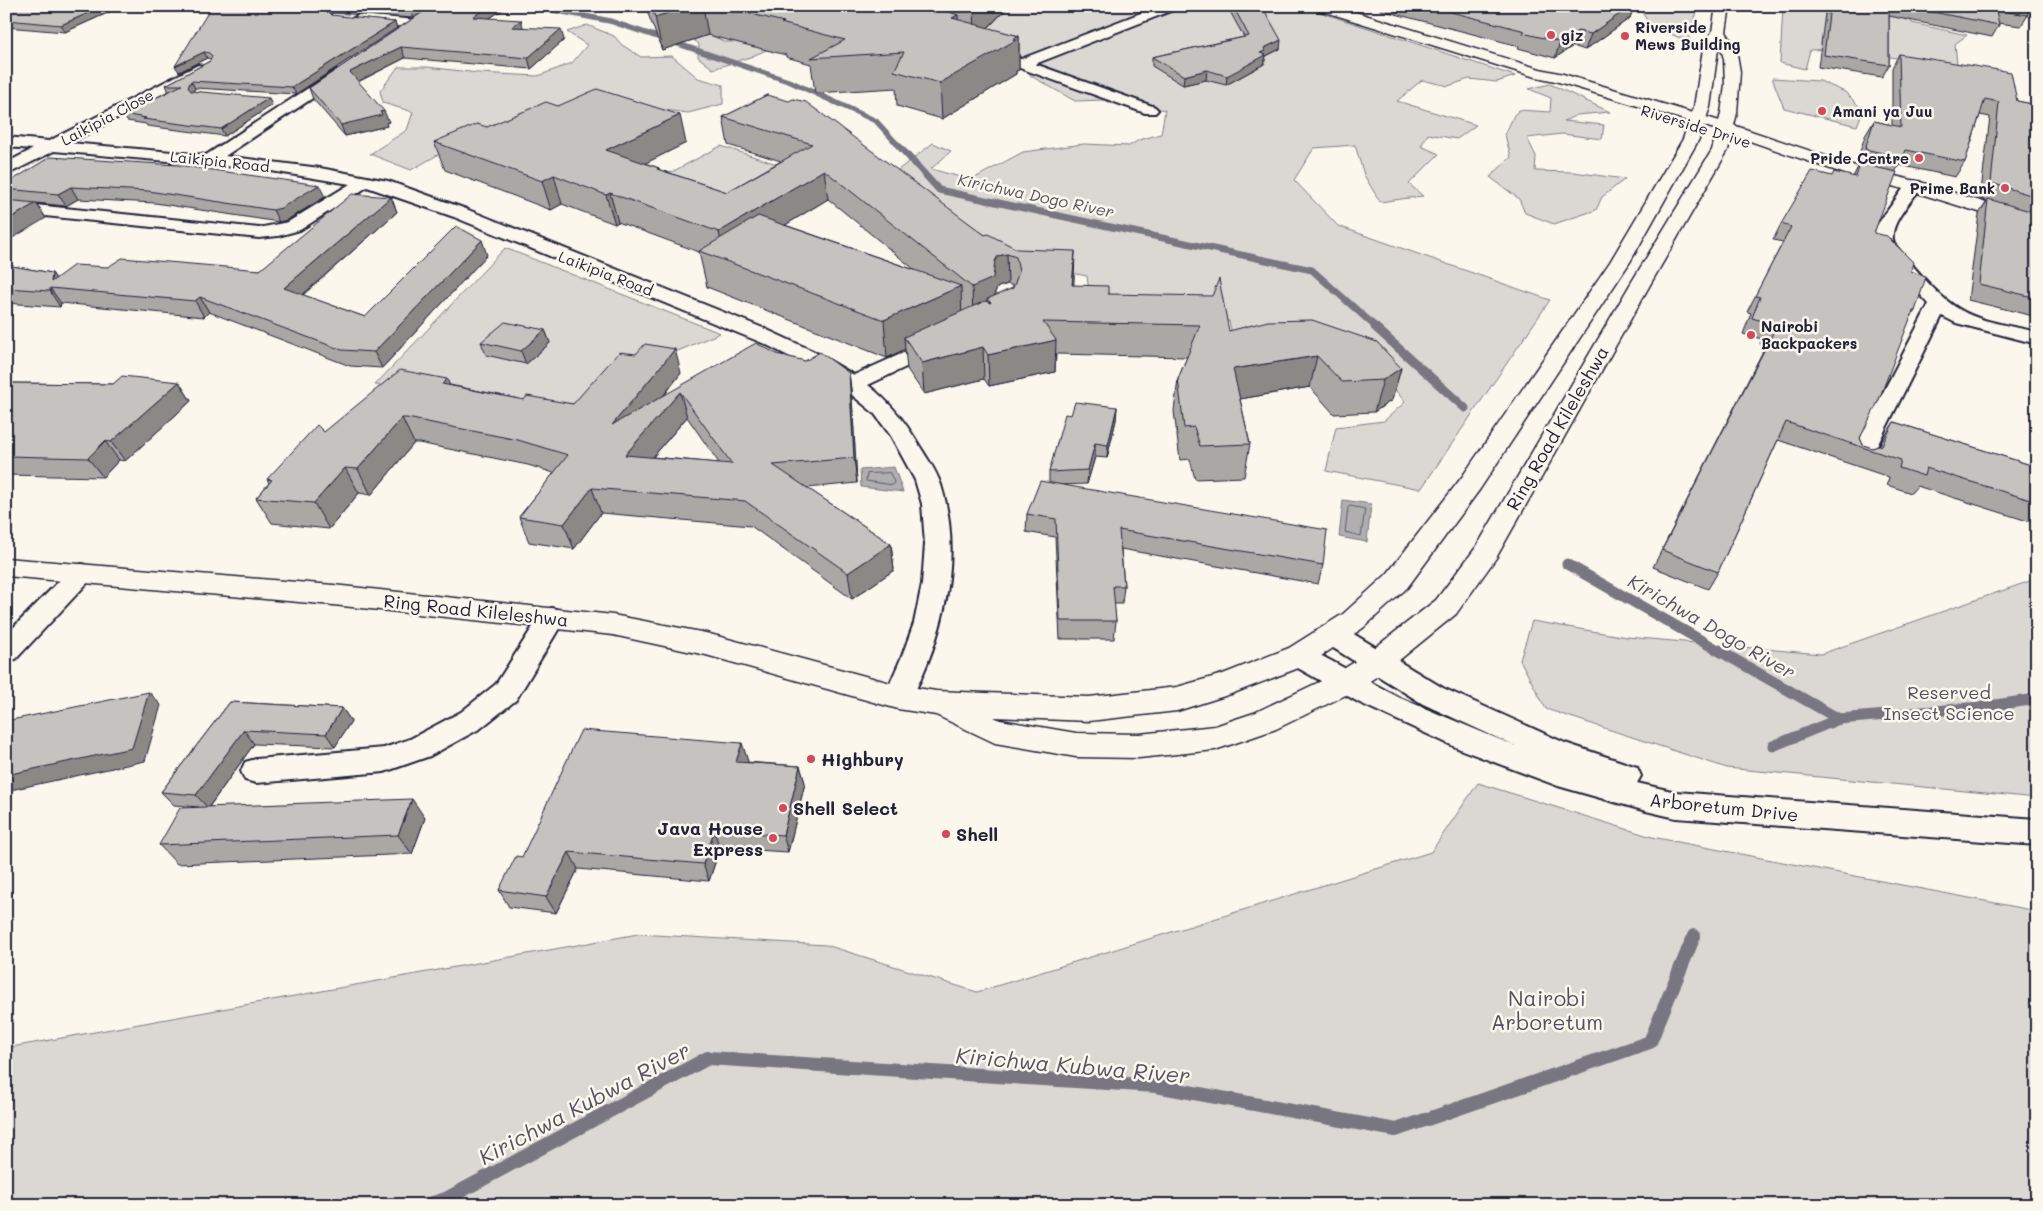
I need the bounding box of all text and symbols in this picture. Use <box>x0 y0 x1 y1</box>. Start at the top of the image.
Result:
place label: Riverside Mews Building <box>1635 17 1741 54</box>
place label: giz <box>1561 25 1584 45</box>
marker: giz <box>1545 29 1557 41</box>
marker: Riverside Mews Building <box>1619 30 1631 42</box>
street label: Laikipia Close <box>57 84 157 150</box>
street label: Riverside Drive <box>1639 100 1753 152</box>
place label: Amani ya Juu <box>1832 101 1932 121</box>
marker: Amani ya Juu <box>1816 105 1828 117</box>
street label: Laikipia Road <box>169 146 271 176</box>
place label: Pride Centre <box>1810 148 1909 168</box>
marker: Pride Centre <box>1913 152 1925 164</box>
water label: Kirichwa Dogo River <box>956 168 1116 222</box>
place label: Prime Bank <box>1910 178 1995 198</box>
marker: Prime Bank <box>1999 182 2011 194</box>
street label: Laikipia Road <box>556 246 656 300</box>
place label: Nairobi Backpackers <box>1761 316 1857 353</box>
marker: Nairobi Backpackers <box>1745 329 1757 341</box>
street label: Ring Road Kileleshwa <box>1500 342 1614 514</box>
water label: Kirichwa Dogo River <box>1624 568 1800 684</box>
street label: Ring Road Kileleshwa <box>382 588 570 632</box>
park label: Reserved Insect Science <box>1883 680 2015 725</box>
place label: Highbury <box>821 747 904 771</box>
marker: Highbury <box>805 753 817 765</box>
street label: Arboretum Drive <box>1649 787 1799 827</box>
place label: Shell Select <box>793 796 898 820</box>
marker: Shell Select <box>777 802 789 814</box>
place label: Java House Express <box>657 816 763 861</box>
place label: Shell <box>956 822 998 846</box>
marker: Shell <box>940 828 952 840</box>
marker: Java House Express <box>767 832 779 844</box>
park label: Nairobi Arboretum <box>1491 984 1603 1035</box>
water label: Kirichwa Kubwa River <box>473 1035 695 1171</box>
water label: Kirichwa Kubwa River <box>954 1040 1192 1090</box>

